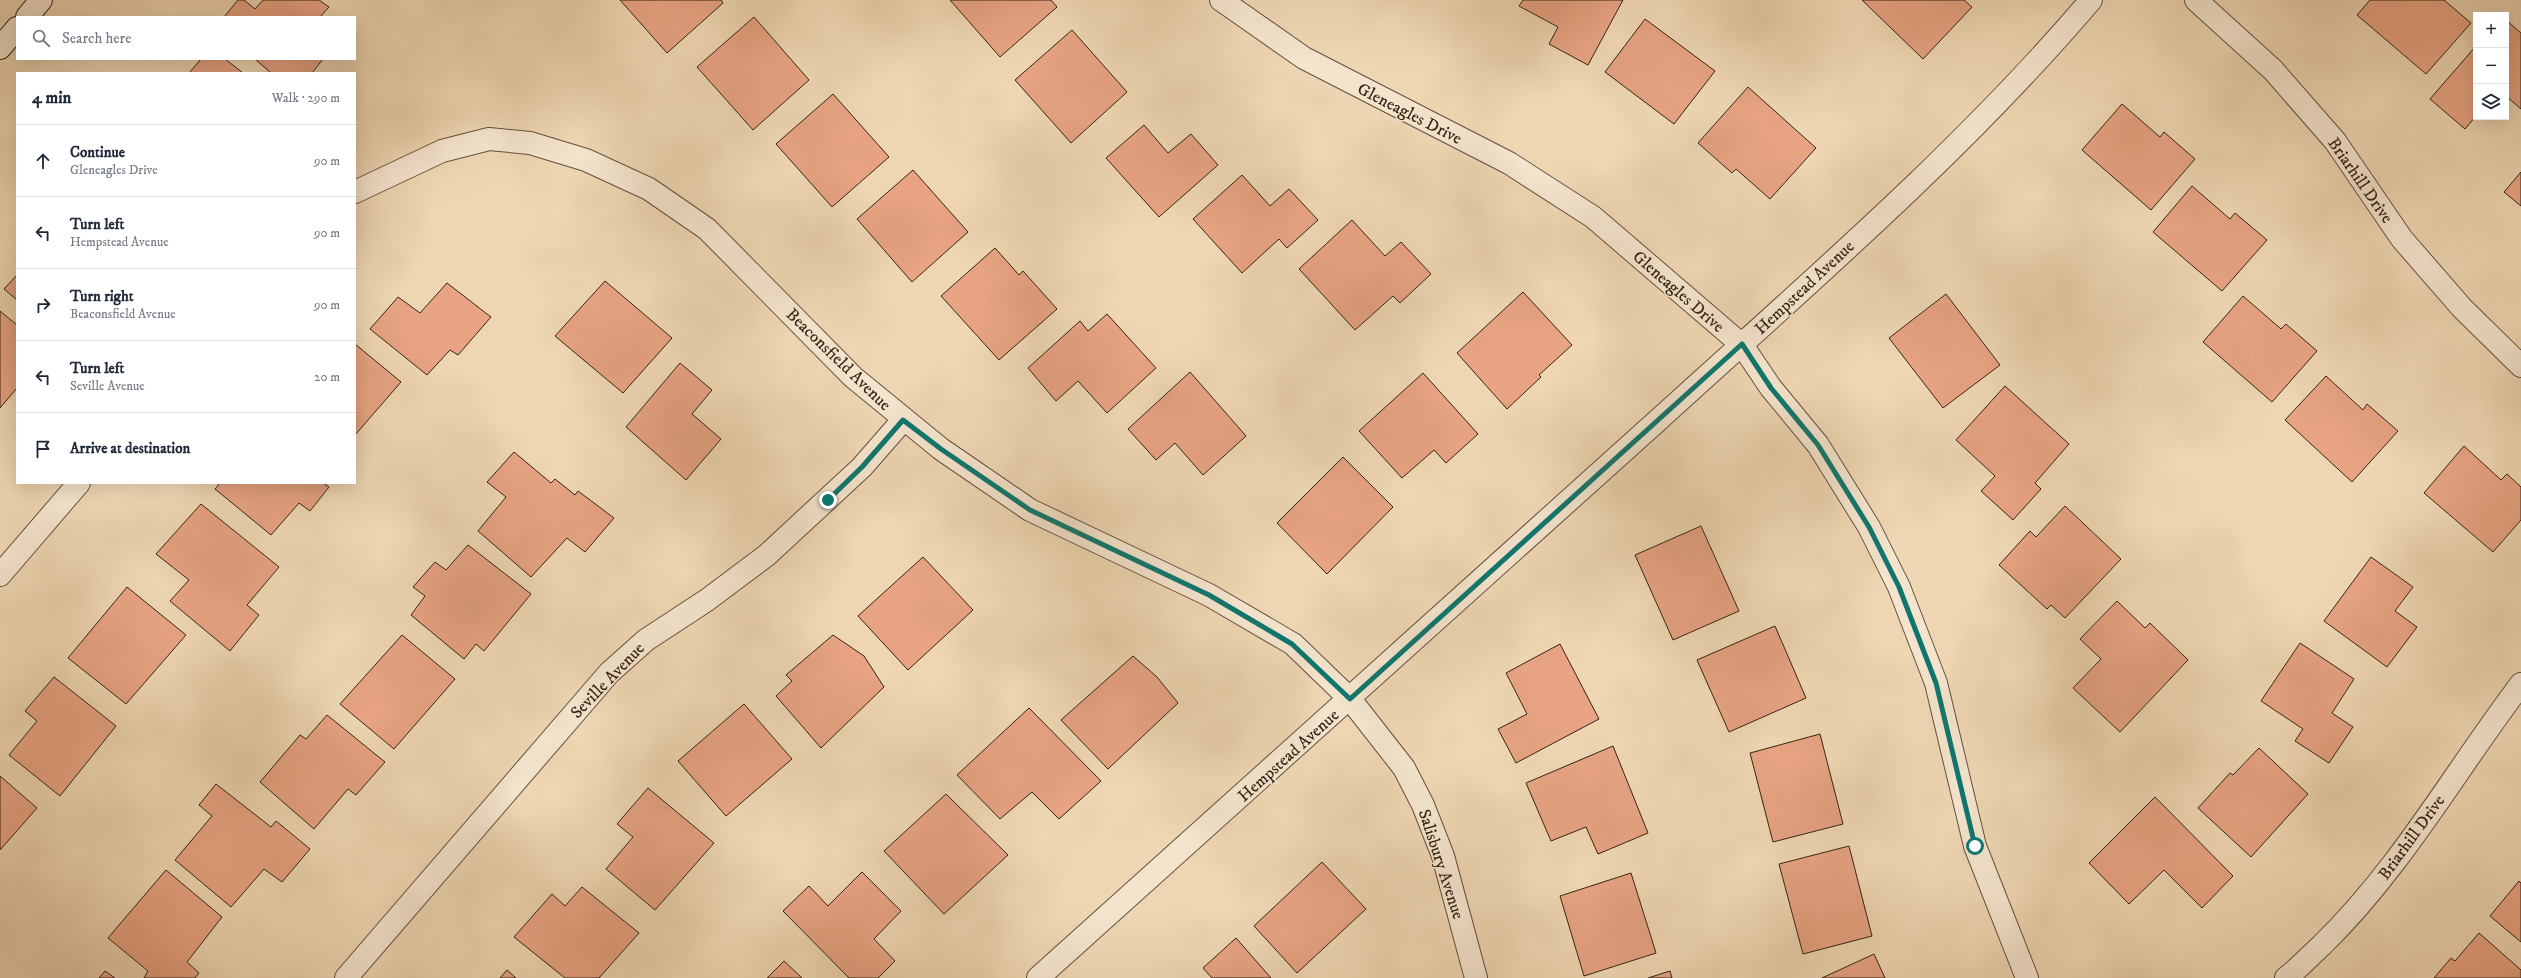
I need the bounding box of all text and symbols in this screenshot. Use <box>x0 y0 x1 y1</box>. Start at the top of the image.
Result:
map controls <box>2473 12 2509 120</box>
button: + <box>2473 12 2509 48</box>
search box <box>16 16 356 60</box>
icon: search <box>30 27 52 49</box>
text: Search here <box>62 29 131 48</box>
button: − <box>2473 48 2509 84</box>
street label: Gleneagles Drive <box>1354 78 1466 150</box>
button: layers <box>2473 84 2509 120</box>
text: 4 min <box>32 87 71 109</box>
text: Walk · 290 m <box>272 90 340 106</box>
street label: Briarhill Drive <box>2323 133 2398 228</box>
text: Continue <box>70 143 125 162</box>
icon: ahead <box>32 150 54 172</box>
text: 90 m <box>314 153 340 169</box>
text: Gleneagles Drive <box>70 162 158 178</box>
text: Turn left <box>70 215 124 234</box>
icon: left <box>32 222 54 244</box>
text: 90 m <box>314 225 340 241</box>
text: Hempstead Avenue <box>70 234 169 250</box>
street label: Hempstead Avenue <box>1750 236 1859 340</box>
street label: Gleneagles Drive <box>1628 246 1729 338</box>
text: Turn right <box>70 287 133 306</box>
icon: right <box>32 294 54 316</box>
text: 90 m <box>314 297 340 313</box>
street label: Beaconsfield Avenue <box>781 304 896 416</box>
text: Beaconsfield Avenue <box>70 306 176 322</box>
text: Turn left <box>70 359 124 378</box>
icon: left <box>32 366 54 388</box>
text: 20 m <box>314 369 340 385</box>
text: Seville Avenue <box>70 378 145 394</box>
icon: arrive <box>32 438 54 460</box>
text: Arrive at destination <box>70 439 190 458</box>
route end <box>819 491 837 509</box>
street label: Seville Avenue <box>566 638 650 723</box>
street label: Hempstead Avenue <box>1233 704 1344 807</box>
street label: Briarhill Drive <box>2374 791 2450 884</box>
street label: Salisbury Avenue <box>1413 806 1469 922</box>
route start <box>1966 837 1984 855</box>

